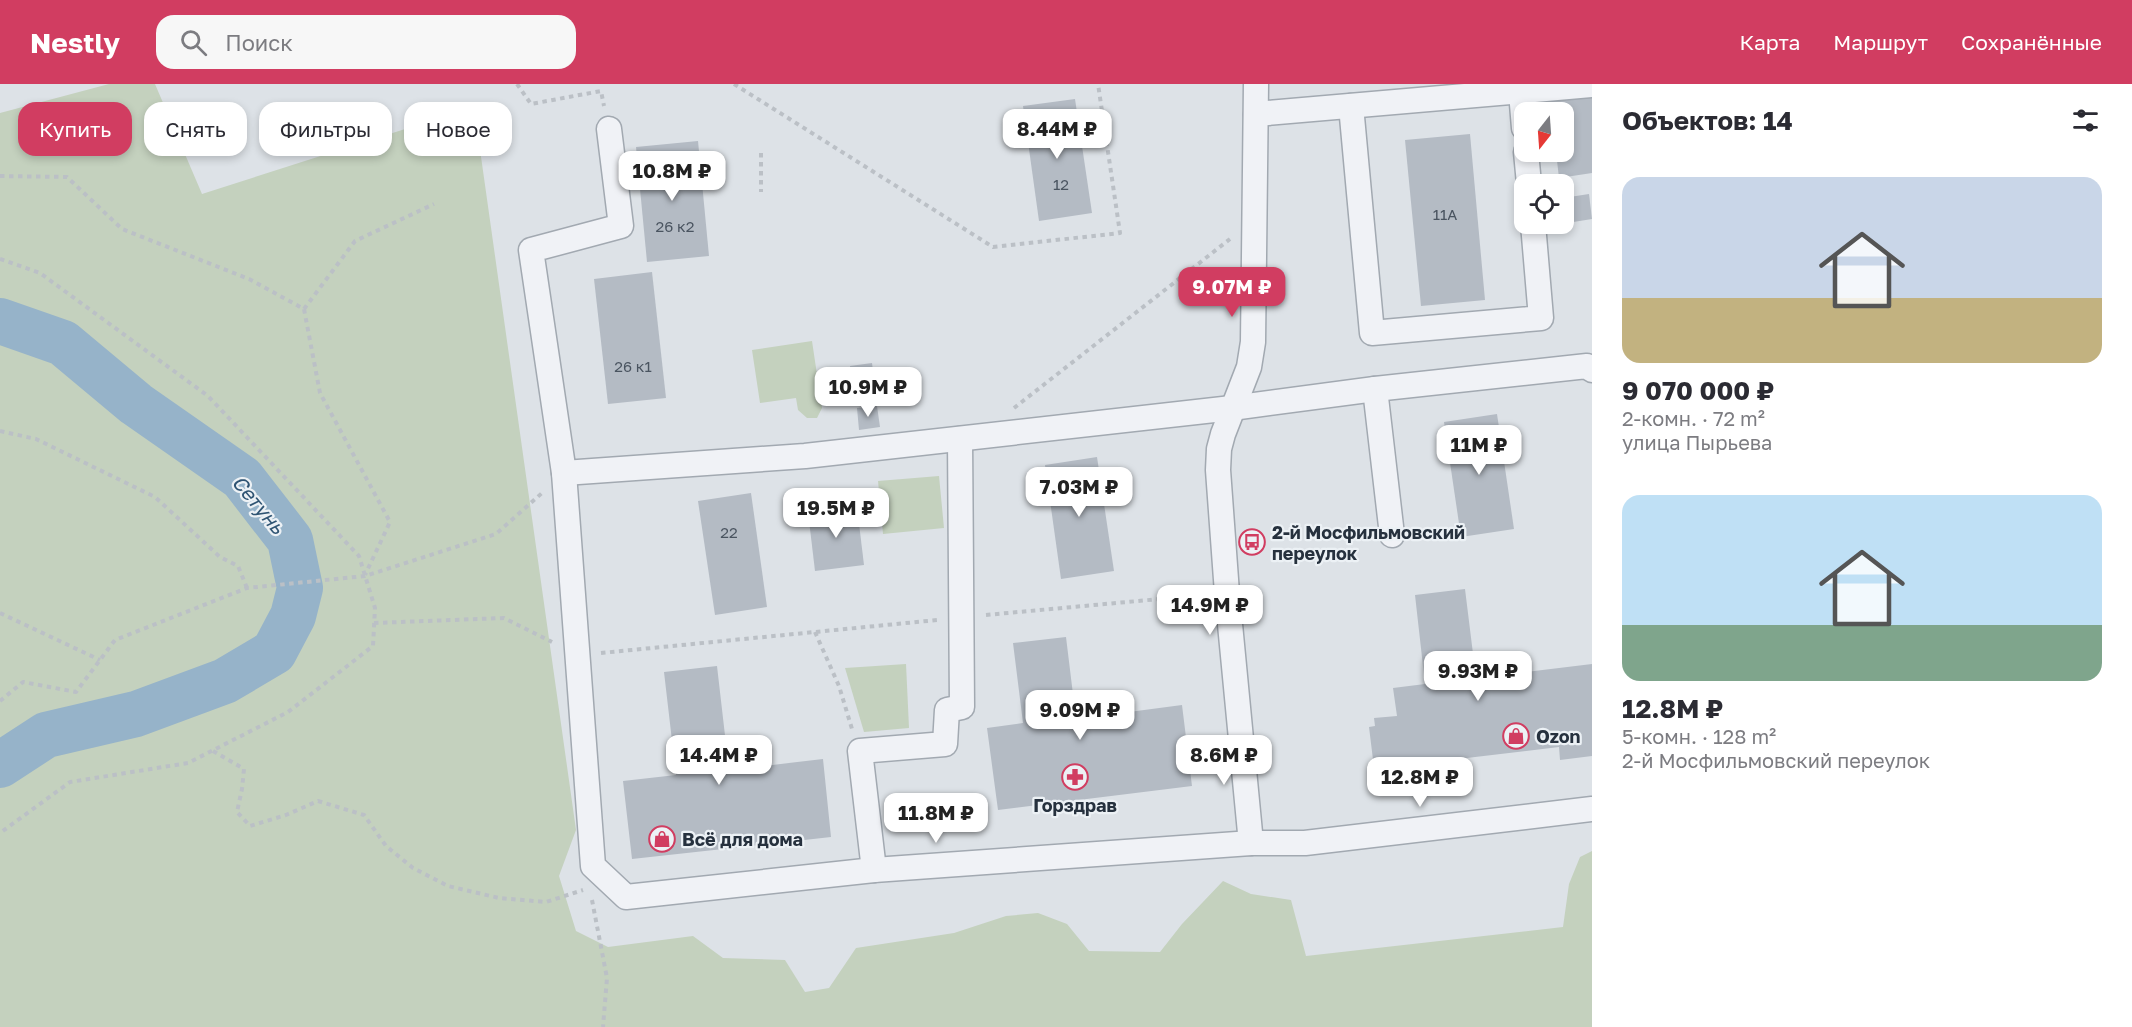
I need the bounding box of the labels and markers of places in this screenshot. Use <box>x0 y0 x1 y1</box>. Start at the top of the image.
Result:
pin: 8.44M ₽ <box>1002 109 1112 160</box>
pin: 10.8M ₽ <box>617 151 727 202</box>
pin: 9.07M ₽ <box>1177 267 1287 318</box>
pin: 10.9M ₽ <box>813 367 923 418</box>
pin: 11M ₽ <box>1437 425 1521 476</box>
pin: 7.03M ₽ <box>1024 467 1134 518</box>
pin: 19.5M ₽ <box>781 488 891 539</box>
place label: 2-й Мосфильмовский переулок <box>1272 521 1465 564</box>
bus stop icon: 2-й Мосфильмовский переулок <box>1237 527 1267 557</box>
pin: 14.9M ₽ <box>1155 585 1265 636</box>
pin: 9.93M ₽ <box>1423 651 1533 702</box>
pin: 9.09M ₽ <box>1025 690 1135 741</box>
shop icon: Ozon <box>1501 721 1531 751</box>
place label: Ozon <box>1536 725 1581 747</box>
pin: 14.4M ₽ <box>664 735 774 786</box>
pin: 8.6M ₽ <box>1175 735 1273 786</box>
pin: 12.8M ₽ <box>1365 757 1475 808</box>
pharmacy icon: Горздрав <box>1060 762 1090 792</box>
pin: 11.8M ₽ <box>881 793 991 844</box>
place label: Горздрав <box>1033 794 1117 816</box>
shop icon: Всё для дома <box>647 824 677 854</box>
place label: Всё для дома <box>682 828 803 850</box>

